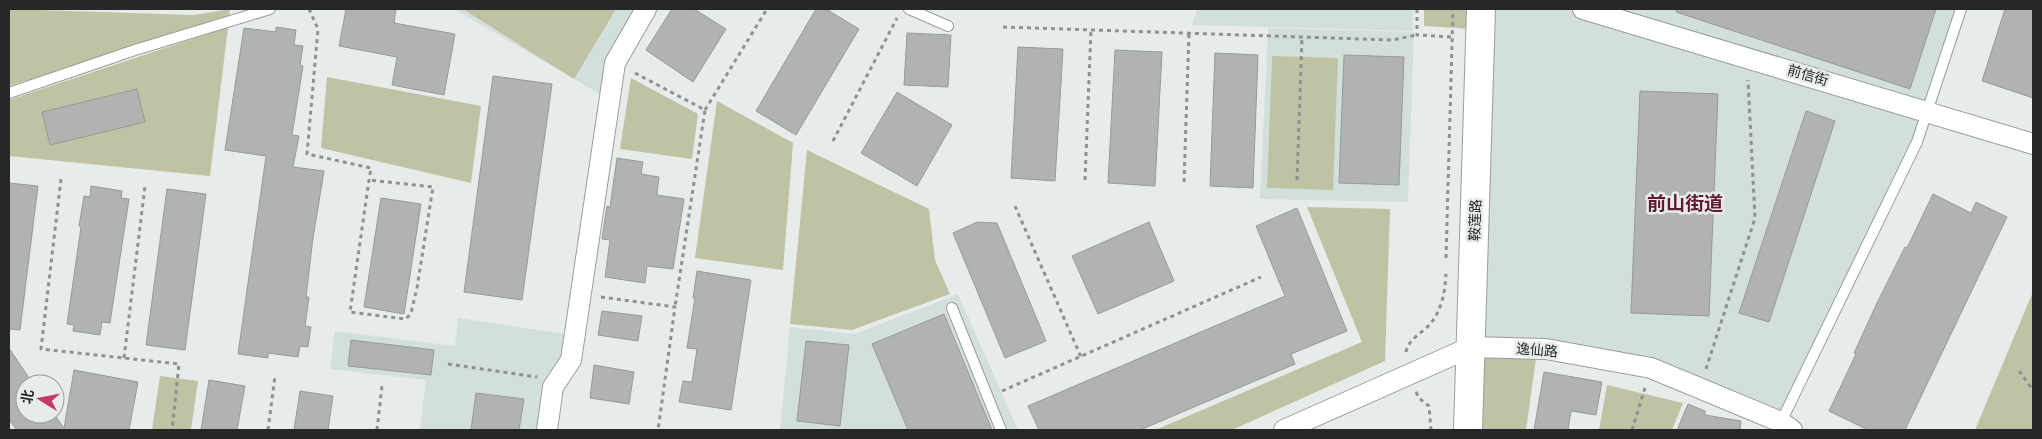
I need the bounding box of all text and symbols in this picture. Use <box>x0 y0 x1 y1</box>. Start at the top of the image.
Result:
street label: 前信街 <box>1785 61 1831 91</box>
district label: 前山街道 <box>1647 191 1723 218</box>
street label: 鞍莲路 <box>1465 199 1487 241</box>
street label: 逸仙路 <box>1515 339 1559 363</box>
north arrow <box>15 374 65 424</box>
text: 北 <box>17 388 39 406</box>

